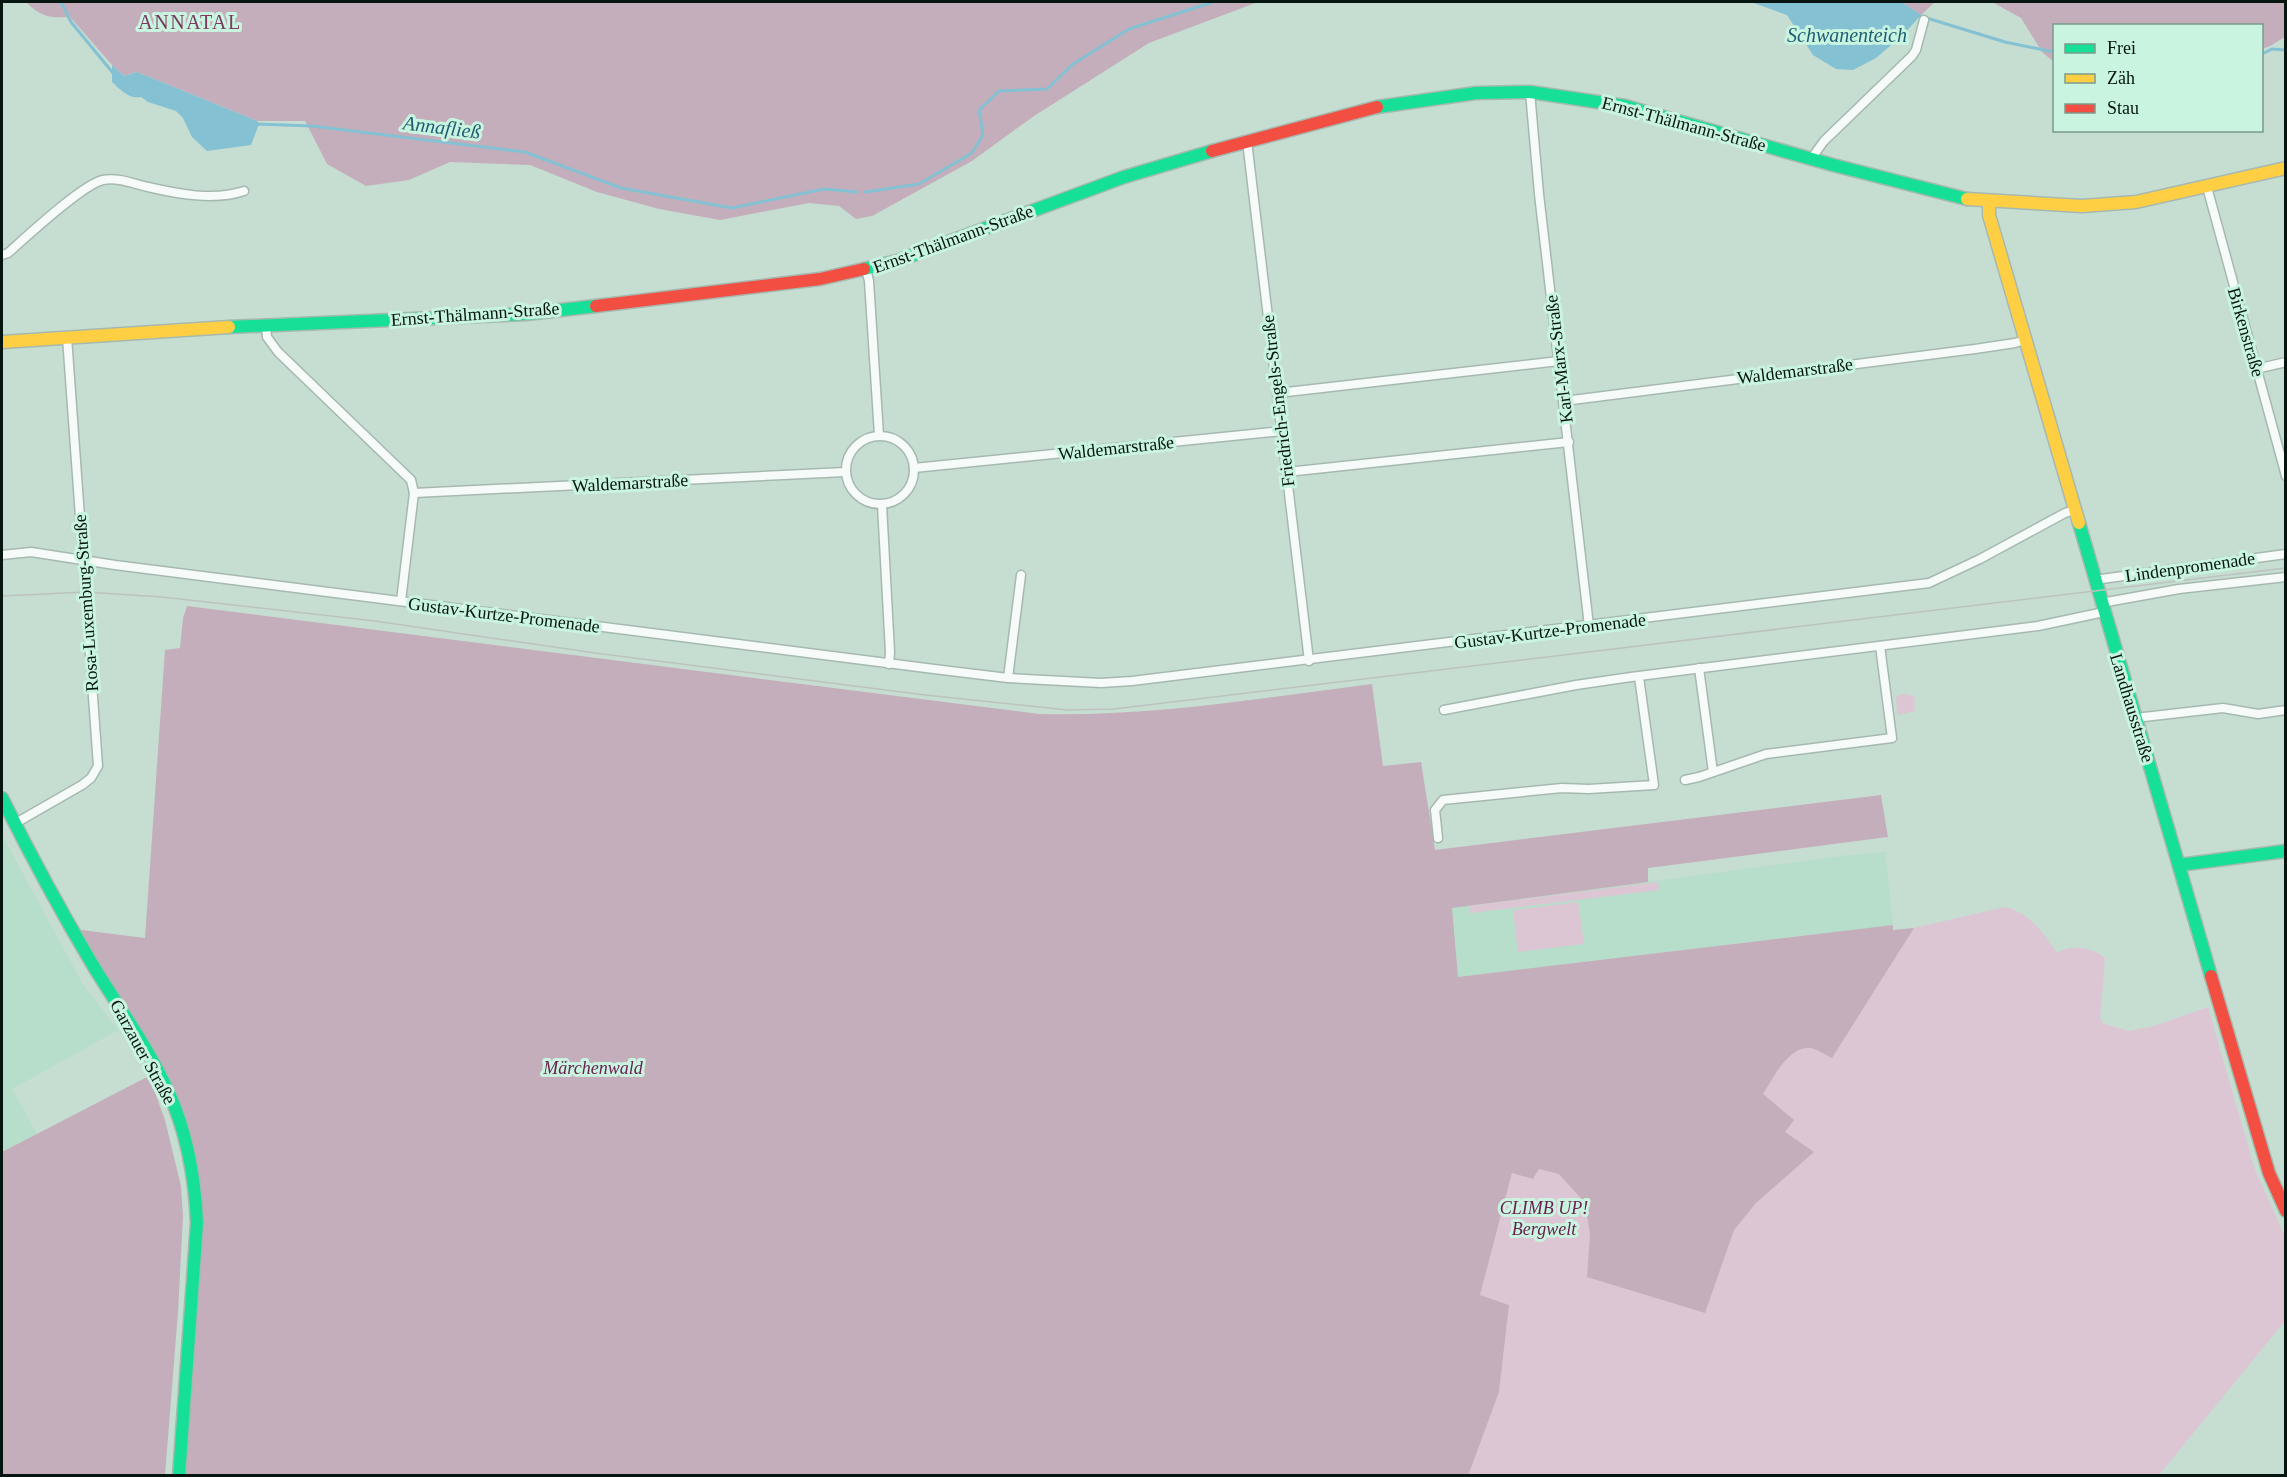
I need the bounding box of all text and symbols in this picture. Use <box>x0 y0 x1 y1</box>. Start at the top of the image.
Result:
district label: ANNATAL <box>138 11 242 33</box>
water label: Schwanenteich <box>1787 24 1907 46</box>
legend <box>2053 24 2263 132</box>
text: Frei <box>2107 38 2136 58</box>
text: Zäh <box>2107 68 2135 88</box>
street label: Ernst-Thälmann-Straße <box>1600 92 1768 156</box>
text: Stau <box>2107 98 2139 118</box>
water label: Annafließ <box>400 111 482 144</box>
street label: Ernst-Thälmann-Straße <box>870 201 1036 277</box>
street label: Birkenstraße <box>2224 285 2268 379</box>
street label: Karl-Marx-Straße <box>1541 294 1577 424</box>
street label: Ernst-Thälmann-Straße <box>390 298 560 330</box>
street label: Friedrich-Engels-Straße <box>1258 314 1298 488</box>
street label: Waldemarstraße <box>1736 354 1854 388</box>
street label: Waldemarstraße <box>1057 432 1175 464</box>
street label: Waldemarstraße <box>571 470 689 496</box>
street label: Rosa-Luxemburg-Straße <box>70 514 102 692</box>
street label: Lindenpromenade <box>2124 548 2256 586</box>
street label: Gustav-Kurtze-Promenade <box>407 593 601 637</box>
street label: Gustav-Kurtze-Promenade <box>1453 609 1647 653</box>
street label: Landhausstraße <box>2106 651 2158 765</box>
street label: Garzauer Straße <box>106 996 180 1108</box>
park label: Märchenwald <box>542 1058 644 1078</box>
park label: CLIMB UP! Bergwelt <box>1500 1198 1588 1239</box>

